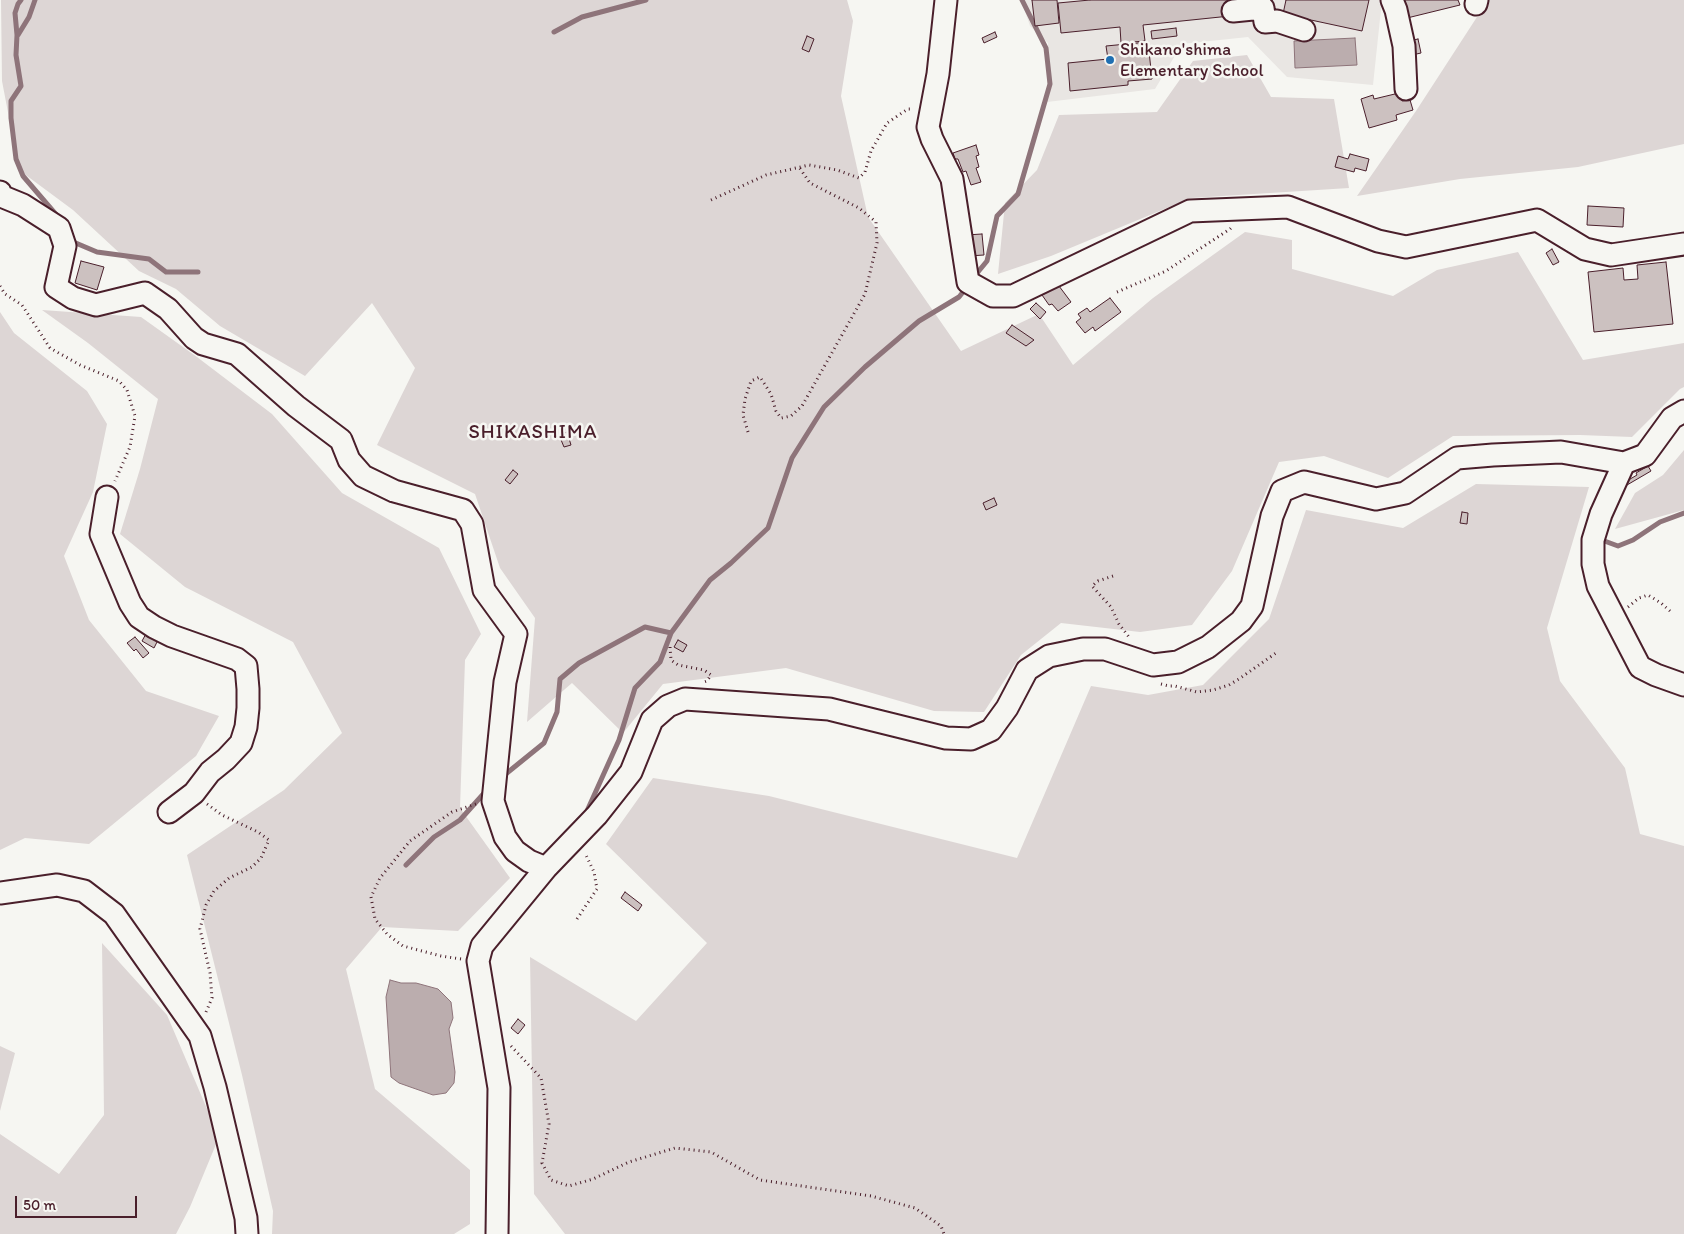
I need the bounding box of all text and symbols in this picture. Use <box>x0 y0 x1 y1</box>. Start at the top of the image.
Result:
place label: Shikano'shima Elementary School <box>1120 39 1264 82</box>
marker: Shikano'shima Elementary School <box>1104 54 1116 66</box>
district label: SHIKASHIMA <box>467 421 599 445</box>
scale bar <box>18 1186 140 1218</box>
text: 50 m <box>23 1196 56 1214</box>

